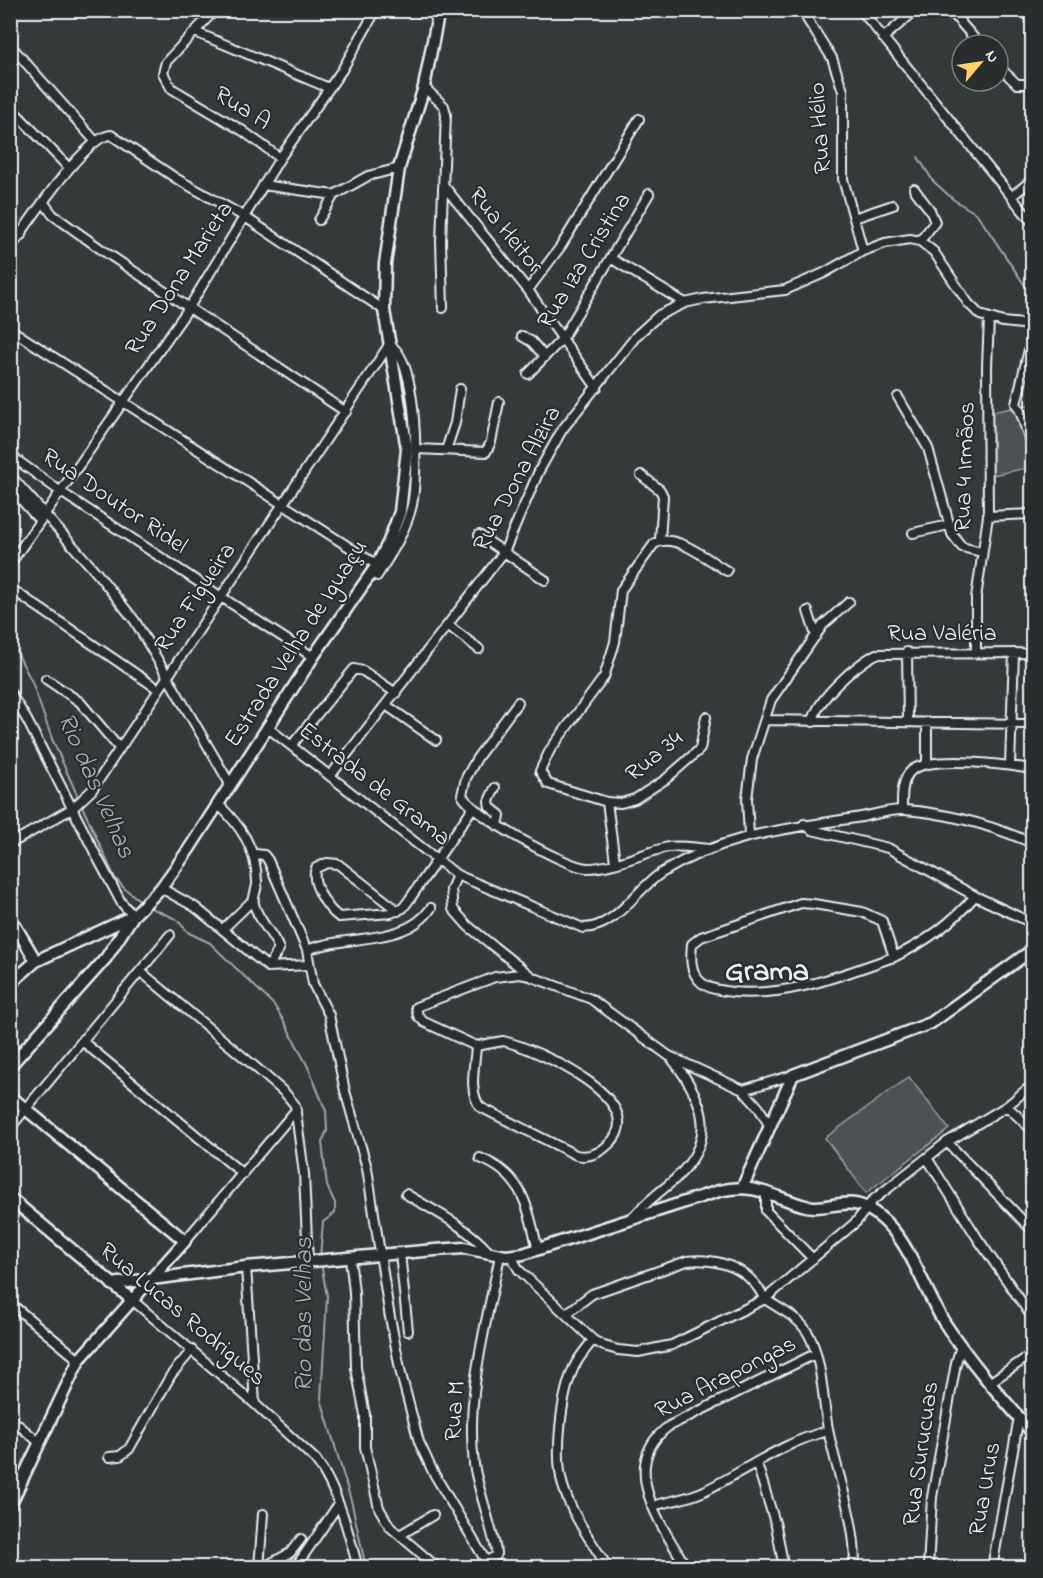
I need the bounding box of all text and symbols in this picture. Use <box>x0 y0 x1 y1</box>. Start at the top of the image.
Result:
north arrow <box>950 33 1010 93</box>
text: N <box>978 46 1005 67</box>
street label: Rua A <box>207 78 277 140</box>
street label: Rua Hélio <box>800 81 842 175</box>
street label: Rua Heitor <box>459 180 551 282</box>
street label: Rua Iza Cristina <box>529 186 641 336</box>
street label: Rua Dona Marieta <box>117 195 243 363</box>
street label: Rua Dona Alzira <box>465 400 571 558</box>
street label: Rua 4 Irmãos <box>946 401 986 533</box>
street label: Rua Doutor Ridel <box>34 440 194 564</box>
street label: Estrada Velha de Iguaçu <box>216 533 378 755</box>
street label: Rua Figueira <box>146 536 246 660</box>
street label: Rua Valéria <box>887 617 997 652</box>
water label: Rio das Velhas <box>46 707 144 865</box>
street label: Estrada de Grama <box>290 714 458 856</box>
street label: Rua 34 <box>618 723 692 791</box>
district label: Grama <box>725 951 809 995</box>
street label: Rua Lucas Rodrigues <box>91 1235 273 1395</box>
water label: Rio das Velhas <box>286 1237 324 1393</box>
street label: Rua Arapongas <box>649 1327 803 1429</box>
street label: Rua Surucuas <box>895 1379 949 1529</box>
street label: Rua M <box>436 1380 476 1442</box>
street label: Rua Urus <box>961 1439 1011 1539</box>

